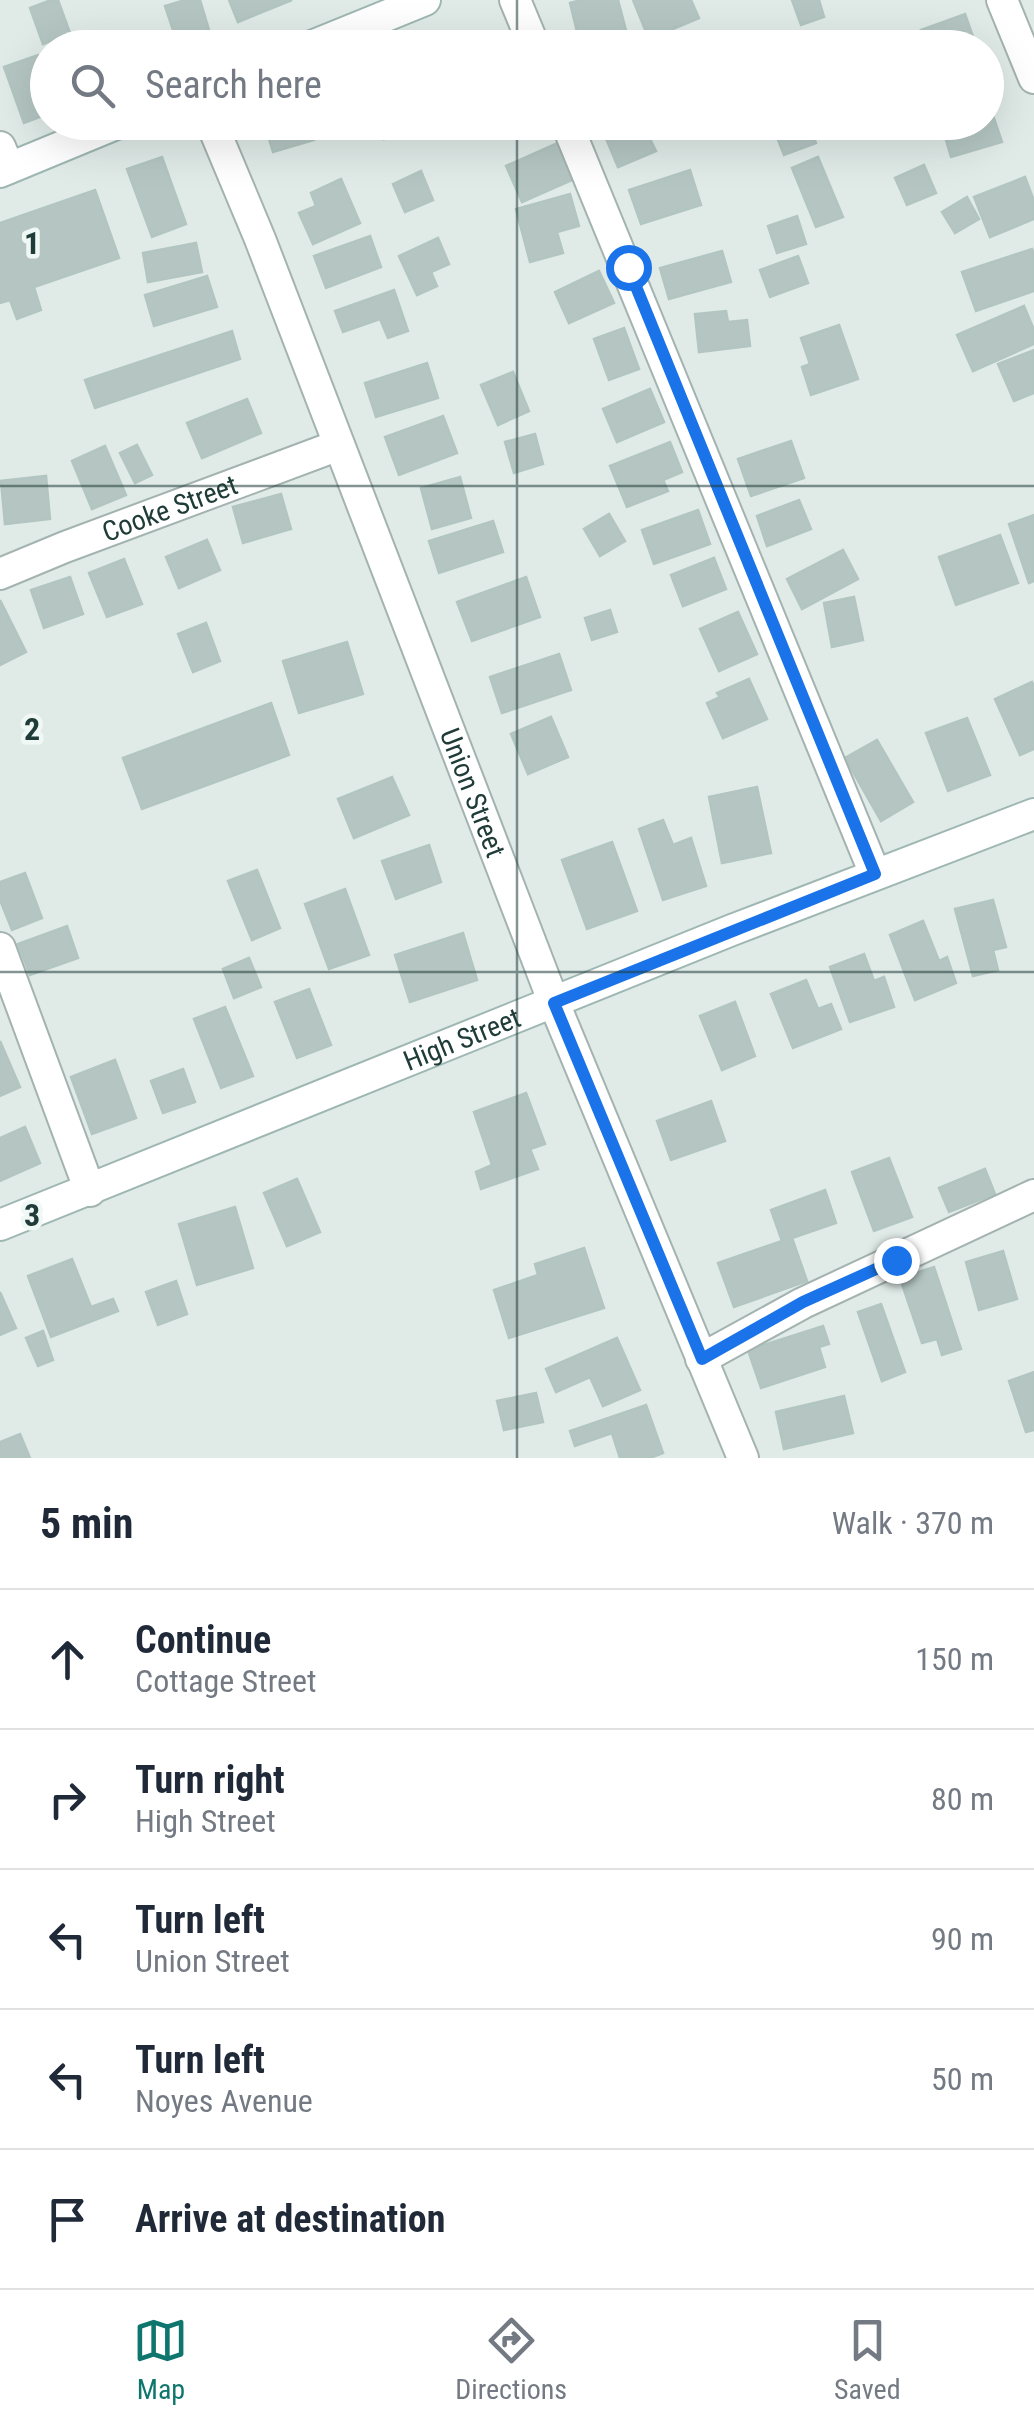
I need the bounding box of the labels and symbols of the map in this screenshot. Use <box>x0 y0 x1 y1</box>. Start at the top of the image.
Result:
text: 1 <box>24 224 40 262</box>
route start <box>606 245 652 291</box>
street label: Cooke Street <box>98 468 242 549</box>
text: 2 <box>24 710 40 748</box>
street label: Union Street <box>433 724 512 862</box>
street label: High Street <box>399 1001 525 1078</box>
text: 3 <box>24 1196 40 1234</box>
route end <box>874 1238 920 1284</box>

